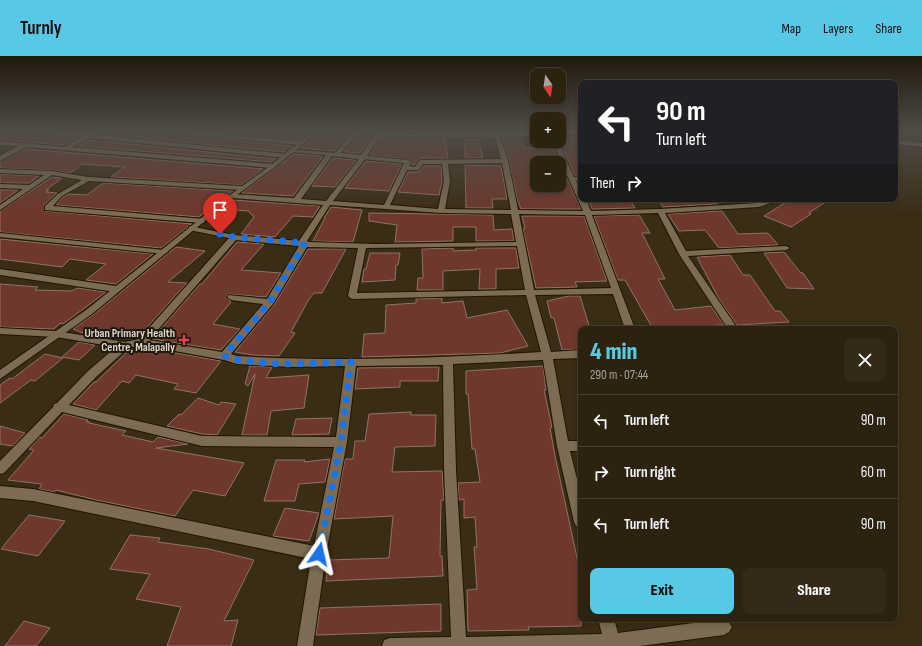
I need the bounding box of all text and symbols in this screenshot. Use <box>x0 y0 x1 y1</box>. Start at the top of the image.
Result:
text: Turnly <box>20 17 62 40</box>
text: Map <box>781 20 801 37</box>
text: Layers <box>823 20 853 37</box>
text: Share <box>875 20 902 37</box>
north arrow <box>530 68 566 104</box>
map controls <box>530 68 566 192</box>
text: 90 m <box>656 95 706 128</box>
icon: left <box>590 96 642 148</box>
button: + <box>530 112 566 148</box>
text: Turn left <box>656 129 707 150</box>
button: − <box>530 156 566 192</box>
icon: right <box>623 172 645 194</box>
text: Then <box>590 174 615 193</box>
pin <box>203 193 237 234</box>
icon: arrive <box>209 199 231 221</box>
place label: Urban Primary Health Centre, Malapally <box>84 326 175 355</box>
marker: Urban Primary Health Centre, Malapally <box>178 334 190 346</box>
text: 4 min <box>590 337 637 366</box>
button: close <box>844 339 886 381</box>
text: 290 m · 07:44 <box>590 367 648 383</box>
icon: left <box>590 410 612 432</box>
text: Turn left <box>624 411 669 430</box>
text: 90 m <box>861 411 886 430</box>
icon: right <box>590 462 612 484</box>
text: Turn right <box>624 463 676 482</box>
text: 60 m <box>861 463 886 482</box>
icon: left <box>590 514 612 536</box>
text: Turn left <box>624 515 669 534</box>
text: 90 m <box>861 515 886 534</box>
position arrow <box>298 533 340 575</box>
button: Exit <box>590 568 734 614</box>
button: Share <box>742 568 886 614</box>

